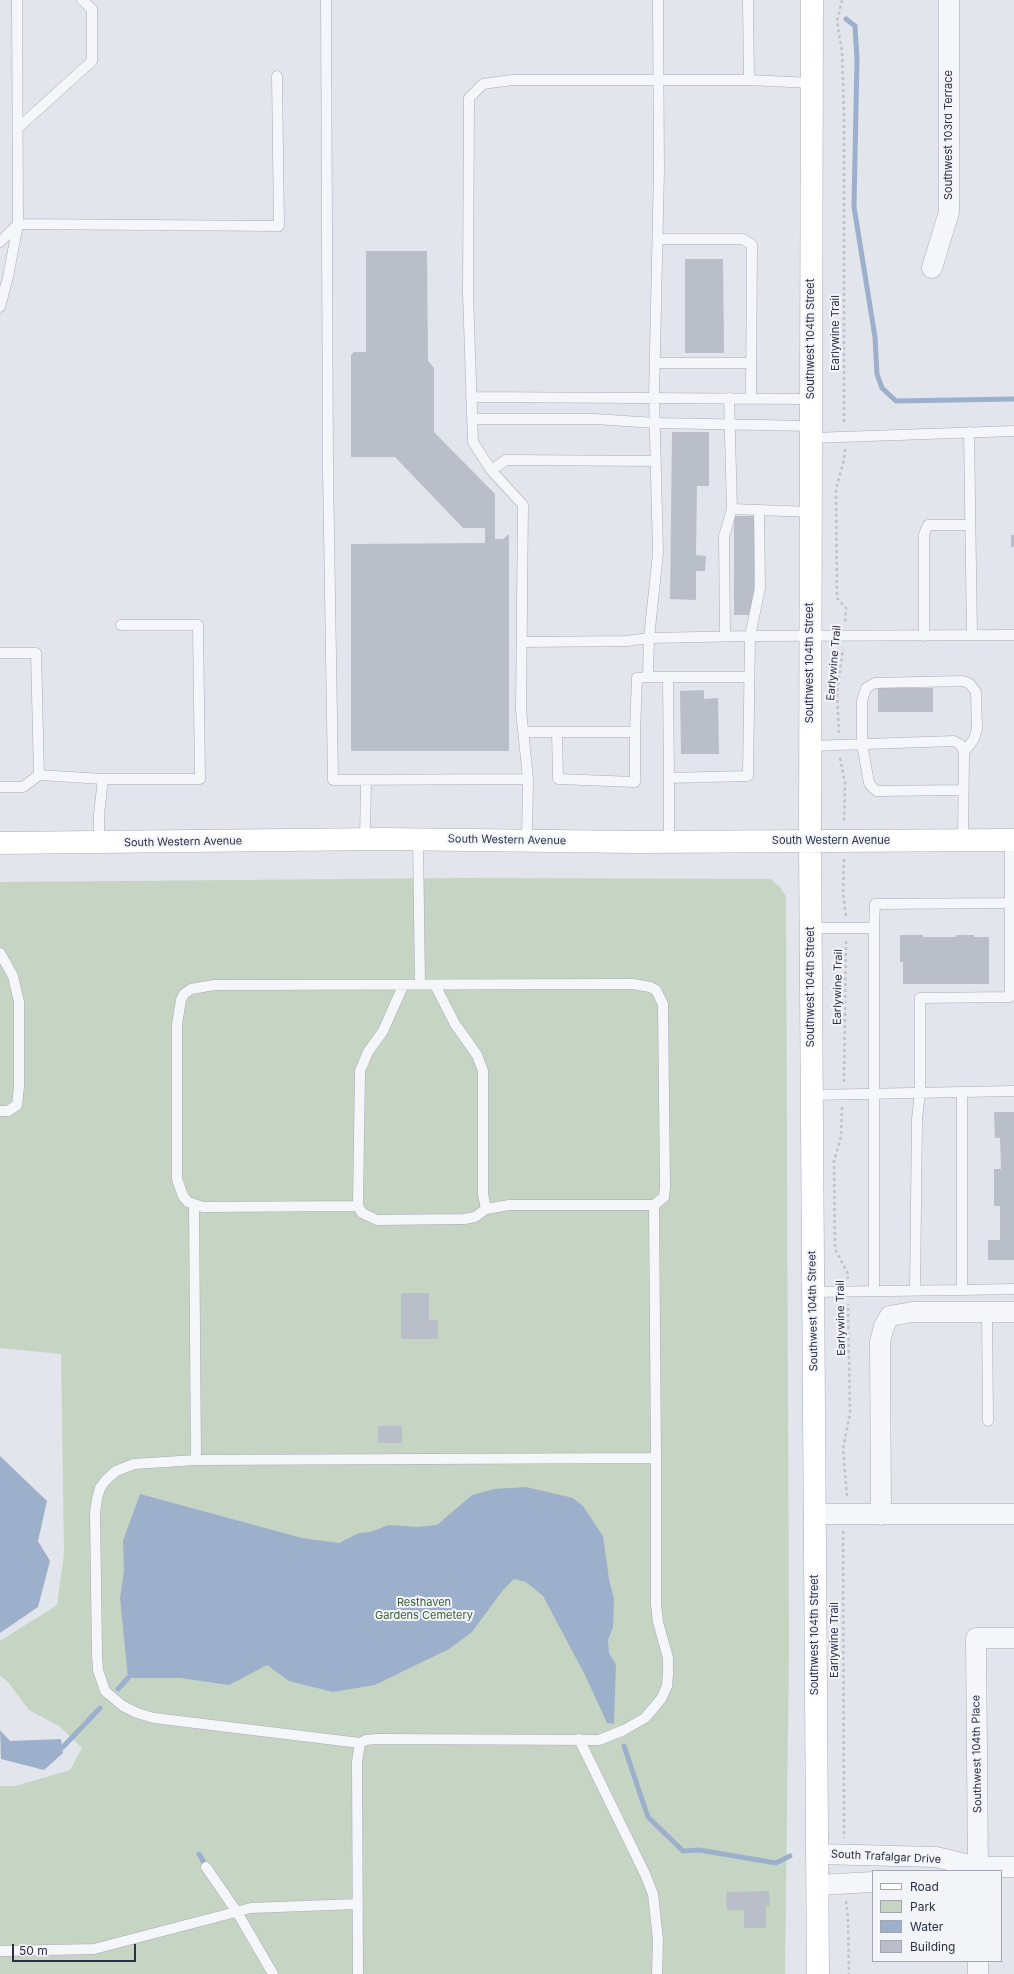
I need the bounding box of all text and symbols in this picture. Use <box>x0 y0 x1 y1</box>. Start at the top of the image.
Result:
street label: Southwest 103rd Terrace <box>942 70 956 200</box>
street label: Southwest 104th Street <box>804 279 818 399</box>
street label: Earlywine Trail <box>829 295 843 371</box>
street label: Southwest 104th Street <box>803 603 817 723</box>
street label: Earlywine Trail <box>824 625 844 701</box>
street label: South Western Avenue <box>448 832 566 848</box>
street label: South Western Avenue <box>124 834 242 850</box>
street label: South Western Avenue <box>772 834 890 848</box>
street label: Southwest 104th Street <box>804 927 818 1047</box>
street label: Earlywine Trail <box>831 949 845 1025</box>
street label: Southwest 104th Street <box>805 1251 821 1371</box>
street label: Earlywine Trail <box>834 1280 848 1356</box>
street label: Southwest 104th Street <box>808 1575 822 1695</box>
park label: Resthaven Gardens Cemetery <box>375 1596 473 1622</box>
street label: Earlywine Trail <box>828 1602 842 1678</box>
street label: Southwest 104th Place <box>969 1695 985 1813</box>
street label: South Trafalgar Drive <box>831 1848 941 1866</box>
legend <box>872 1870 1002 1962</box>
text: Road <box>910 1879 939 1894</box>
text: Park <box>910 1899 936 1914</box>
text: Water <box>910 1919 943 1934</box>
scale bar <box>14 1936 138 1962</box>
text: Building <box>910 1939 955 1954</box>
text: 50 m <box>19 1943 48 1958</box>

